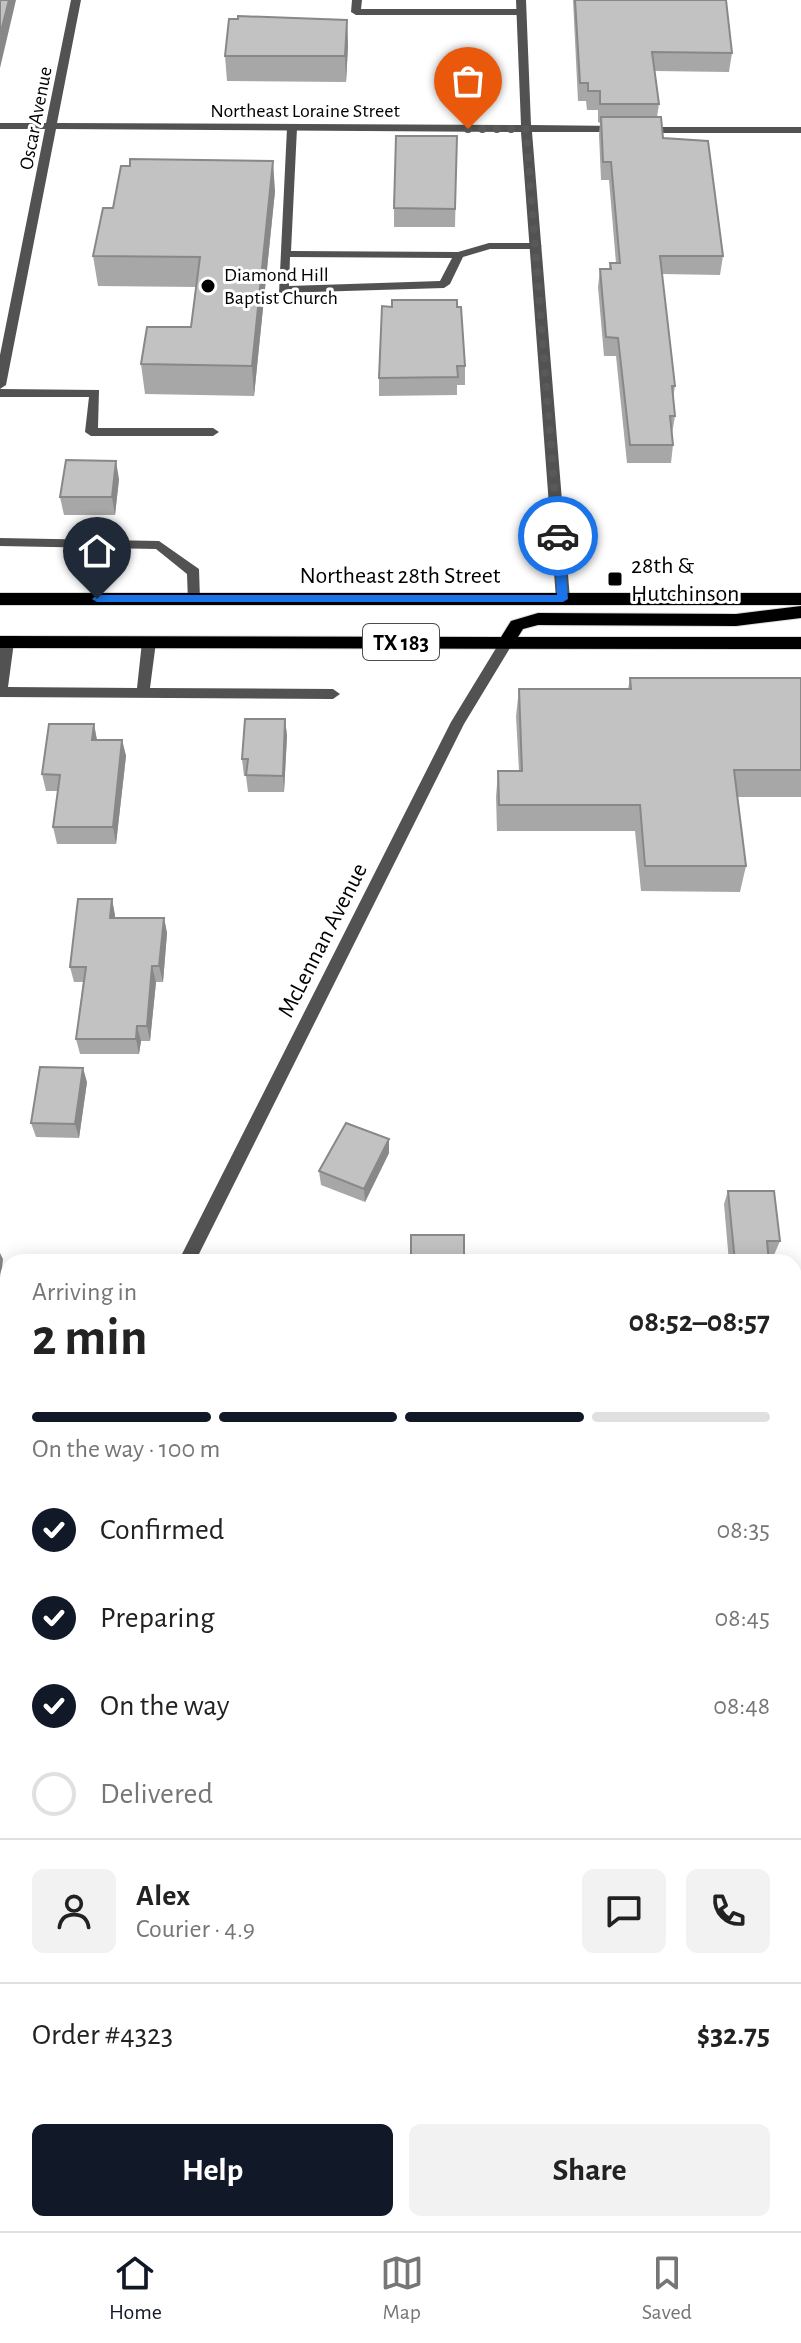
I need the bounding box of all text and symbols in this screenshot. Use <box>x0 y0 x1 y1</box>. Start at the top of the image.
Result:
pin <box>434 47 502 129</box>
icon: bag <box>446 59 490 103</box>
street label: Oscar Avenue <box>16 65 56 171</box>
street label: Northeast Loraine Street <box>210 101 400 121</box>
place label: Diamond Hill Baptist Church <box>224 265 338 308</box>
marker: Diamond Hill Baptist Church <box>199 277 217 295</box>
courier <box>518 496 598 576</box>
icon: car <box>536 514 580 558</box>
pin <box>63 517 131 599</box>
icon: home <box>75 529 119 573</box>
place label: 28th & Hutchinson <box>631 554 739 606</box>
street label: Northeast 28th Street <box>300 564 501 588</box>
marker: 28th & Hutchinson <box>606 570 624 588</box>
road number: TX 183 <box>363 624 439 660</box>
street label: McLennan Avenue <box>274 860 372 1021</box>
text: Arriving in <box>32 1279 137 1305</box>
text: 08:52–08:57 <box>629 1307 770 1337</box>
text: 2 min <box>32 1312 147 1364</box>
text: On the way · 100 m <box>32 1436 220 1462</box>
icon: check <box>32 1508 76 1552</box>
text: Confirmed <box>100 1515 224 1545</box>
text: 08:35 <box>716 1517 770 1543</box>
icon: check <box>32 1596 76 1640</box>
text: Preparing <box>100 1603 215 1633</box>
text: 08:45 <box>715 1605 770 1631</box>
icon: check <box>32 1684 76 1728</box>
text: On the way <box>100 1691 229 1721</box>
text: 08:48 <box>713 1693 770 1719</box>
text: Delivered <box>100 1779 213 1809</box>
button: person <box>32 1869 116 1953</box>
button: chat <box>582 1869 666 1953</box>
button: phone <box>686 1869 770 1953</box>
text: Alex <box>136 1881 190 1911</box>
text: Courier · 4.9 <box>136 1916 255 1942</box>
text: Order #4323 <box>32 2020 173 2050</box>
text: $32.75 <box>697 2020 770 2050</box>
button: Help <box>32 2124 393 2216</box>
button: Share <box>409 2124 770 2216</box>
tab: Home <box>109 2251 162 2325</box>
tab: Map <box>380 2251 424 2325</box>
tab: Saved <box>642 2251 692 2325</box>

